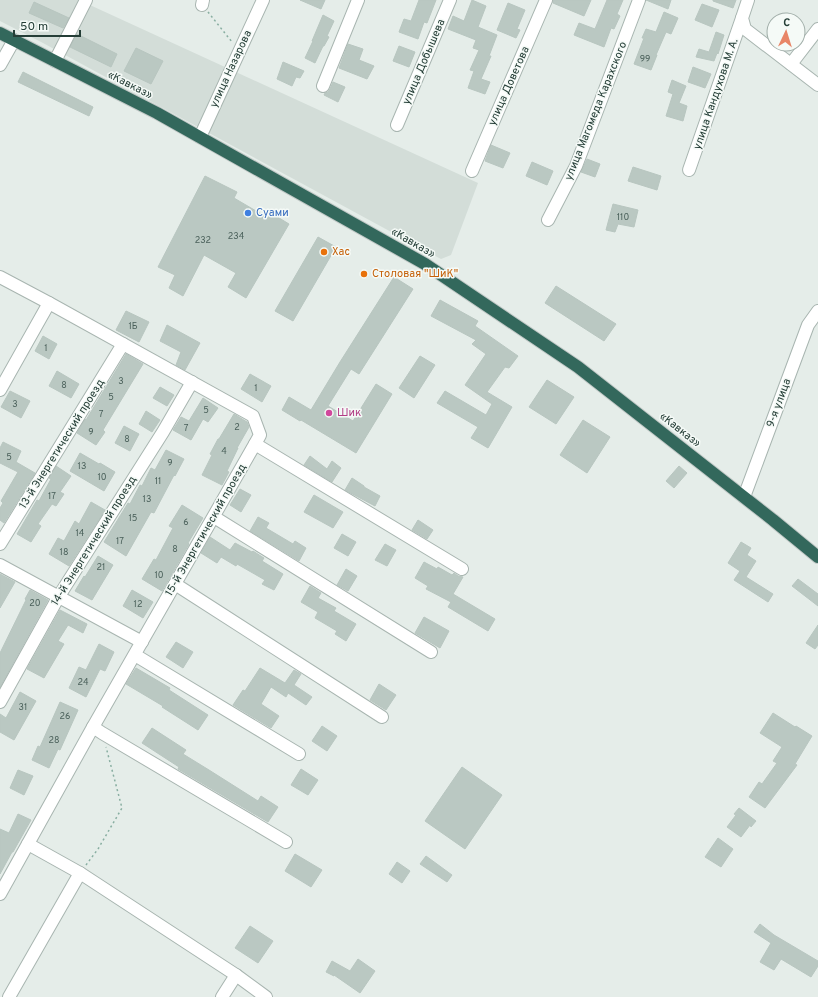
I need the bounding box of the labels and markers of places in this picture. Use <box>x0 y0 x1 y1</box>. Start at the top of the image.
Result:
place label: Суами <box>256 206 289 220</box>
marker: Суами <box>243 208 253 218</box>
place label: Хас <box>332 245 350 259</box>
marker: Хас <box>319 247 329 257</box>
place label: Столовая "ШиК" <box>372 267 458 281</box>
marker: Столовая "ШиК" <box>359 269 369 279</box>
place label: Шик <box>337 406 361 420</box>
marker: Шик <box>324 408 334 418</box>

